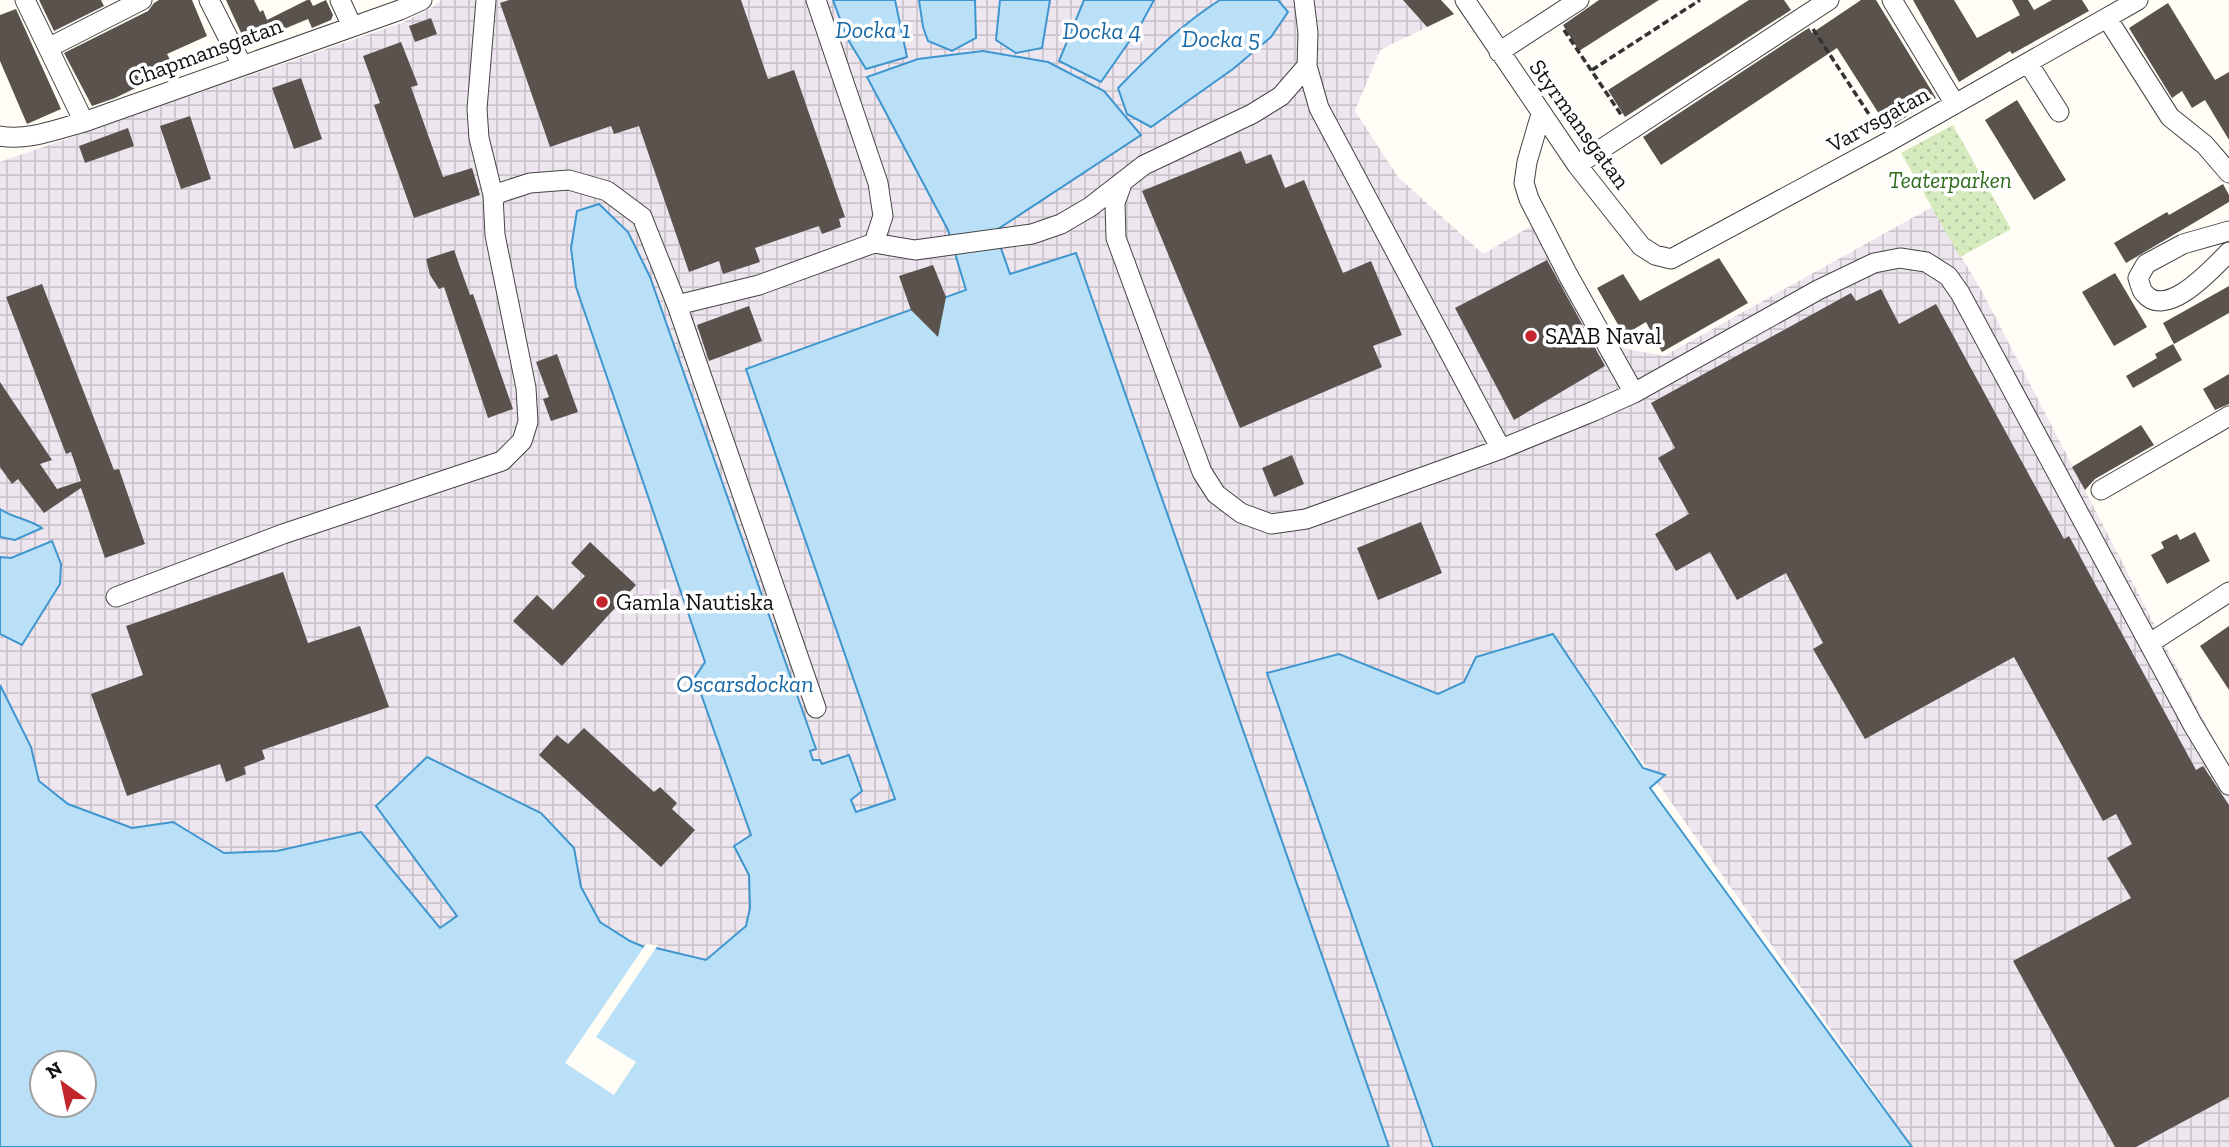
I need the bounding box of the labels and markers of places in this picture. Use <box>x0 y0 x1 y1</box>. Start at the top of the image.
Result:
place label: SAAB Naval <box>1545 322 1662 350</box>
marker: SAAB Naval <box>1523 328 1539 344</box>
place label: Gamla Nautiska <box>616 588 774 616</box>
marker: Gamla Nautiska <box>594 594 610 610</box>

